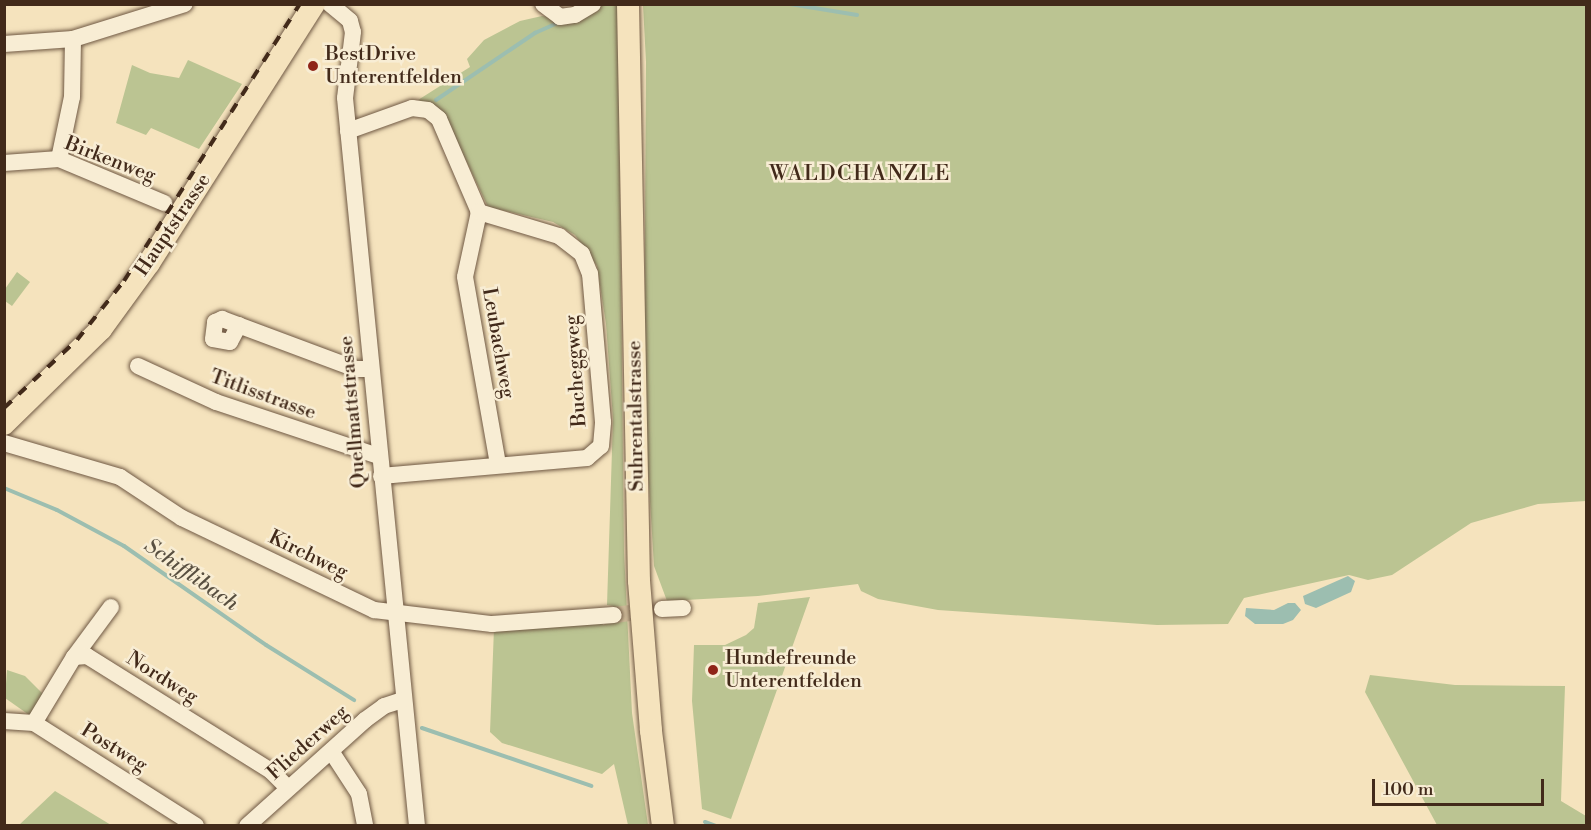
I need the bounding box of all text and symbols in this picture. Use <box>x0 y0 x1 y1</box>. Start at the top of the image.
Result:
place label: BestDrive Unterentfelden <box>325 42 462 89</box>
marker: BestDrive Unterentfelden <box>306 59 320 73</box>
street label: Birkenweg <box>61 132 159 188</box>
district label: WALDCHANZLE <box>769 161 951 187</box>
street label: Hauptstrasse <box>130 169 216 281</box>
street label: Leubachweg <box>476 286 520 400</box>
street label: Bucheggweg <box>560 314 592 428</box>
street label: Quellmattstrasse <box>334 335 372 489</box>
street label: Suhrentalstrasse <box>623 340 649 492</box>
street label: Titlisstrasse <box>207 365 319 425</box>
street label: Kirchweg <box>264 525 352 585</box>
water label: Schifflibach <box>139 533 243 617</box>
place label: Hundefreunde Unterentfelden <box>725 646 862 693</box>
street label: Nordweg <box>122 647 202 709</box>
marker: Hundefreunde Unterentfelden <box>706 663 720 677</box>
street label: Fliederweg <box>263 700 353 786</box>
street label: Postweg <box>76 718 152 778</box>
scale bar <box>1375 767 1548 805</box>
text: 100 m <box>1383 778 1434 801</box>

